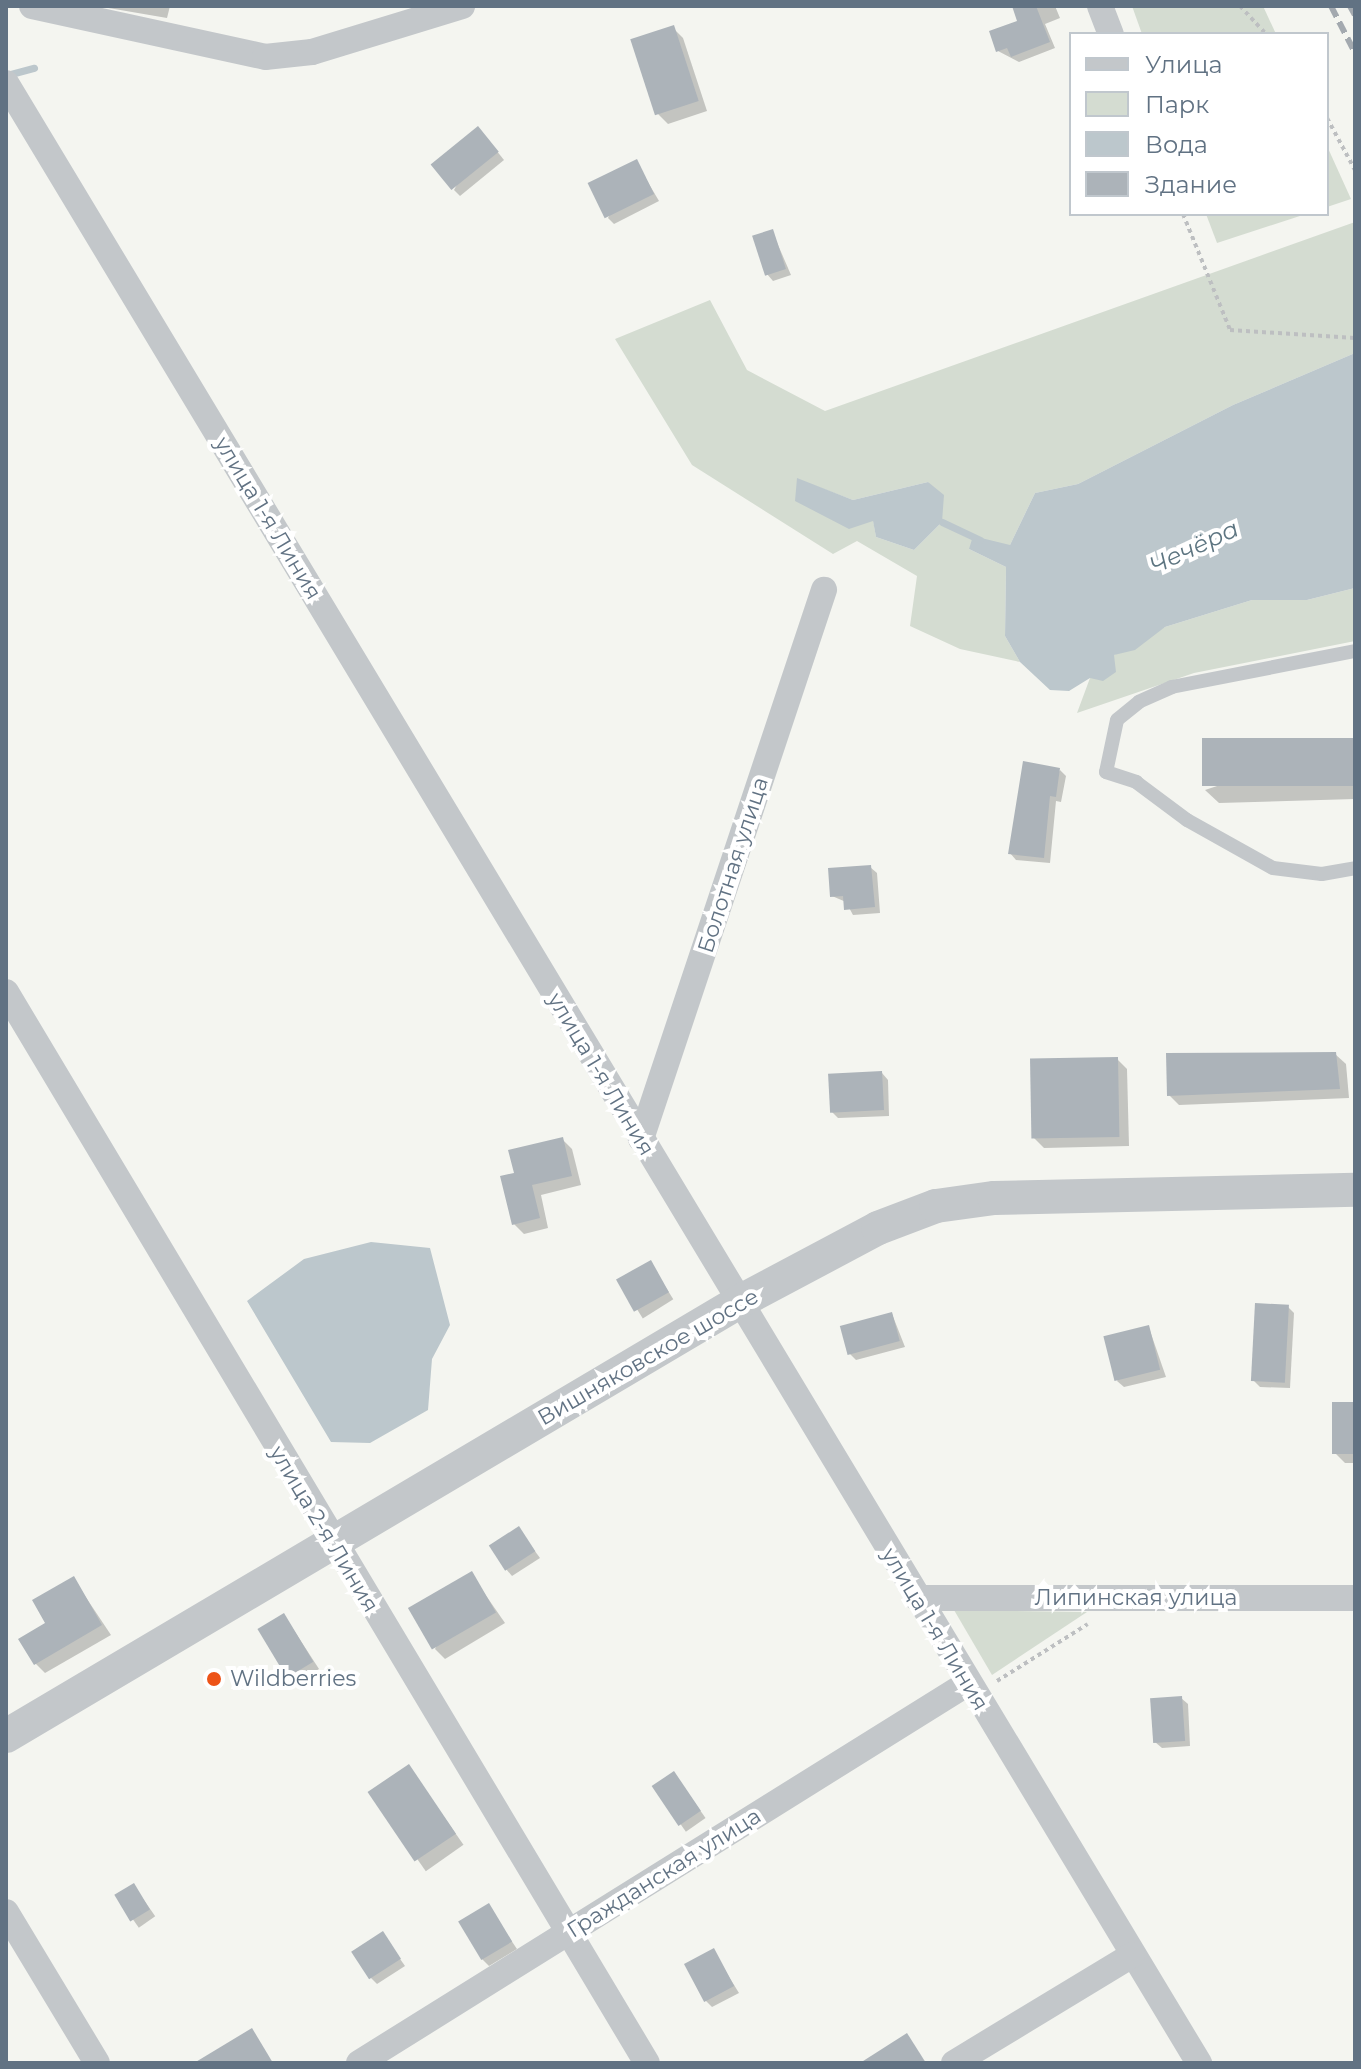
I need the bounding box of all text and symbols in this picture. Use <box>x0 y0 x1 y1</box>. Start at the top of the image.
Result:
legend <box>1069 32 1329 216</box>
text: Улица <box>1145 50 1223 79</box>
text: Парк <box>1145 90 1209 119</box>
text: Вода <box>1145 130 1208 159</box>
text: Здание <box>1145 170 1237 199</box>
street label: улица 1-я Линия <box>209 432 327 604</box>
water label: Чечёра <box>1145 514 1243 580</box>
street label: Болотная улица <box>692 774 774 956</box>
street label: улица 1-я Линия <box>542 988 660 1160</box>
street label: Вишняковское шоссе <box>533 1283 763 1431</box>
street label: улица 2-я Линия <box>264 1441 384 1617</box>
street label: улица 1-я Линия <box>876 1543 994 1715</box>
street label: Липинская улица <box>1035 1585 1237 1611</box>
place label: Wildberries <box>230 1666 356 1692</box>
marker: Wildberries <box>205 1670 223 1688</box>
street label: Гражданская улица <box>562 1803 766 1943</box>

